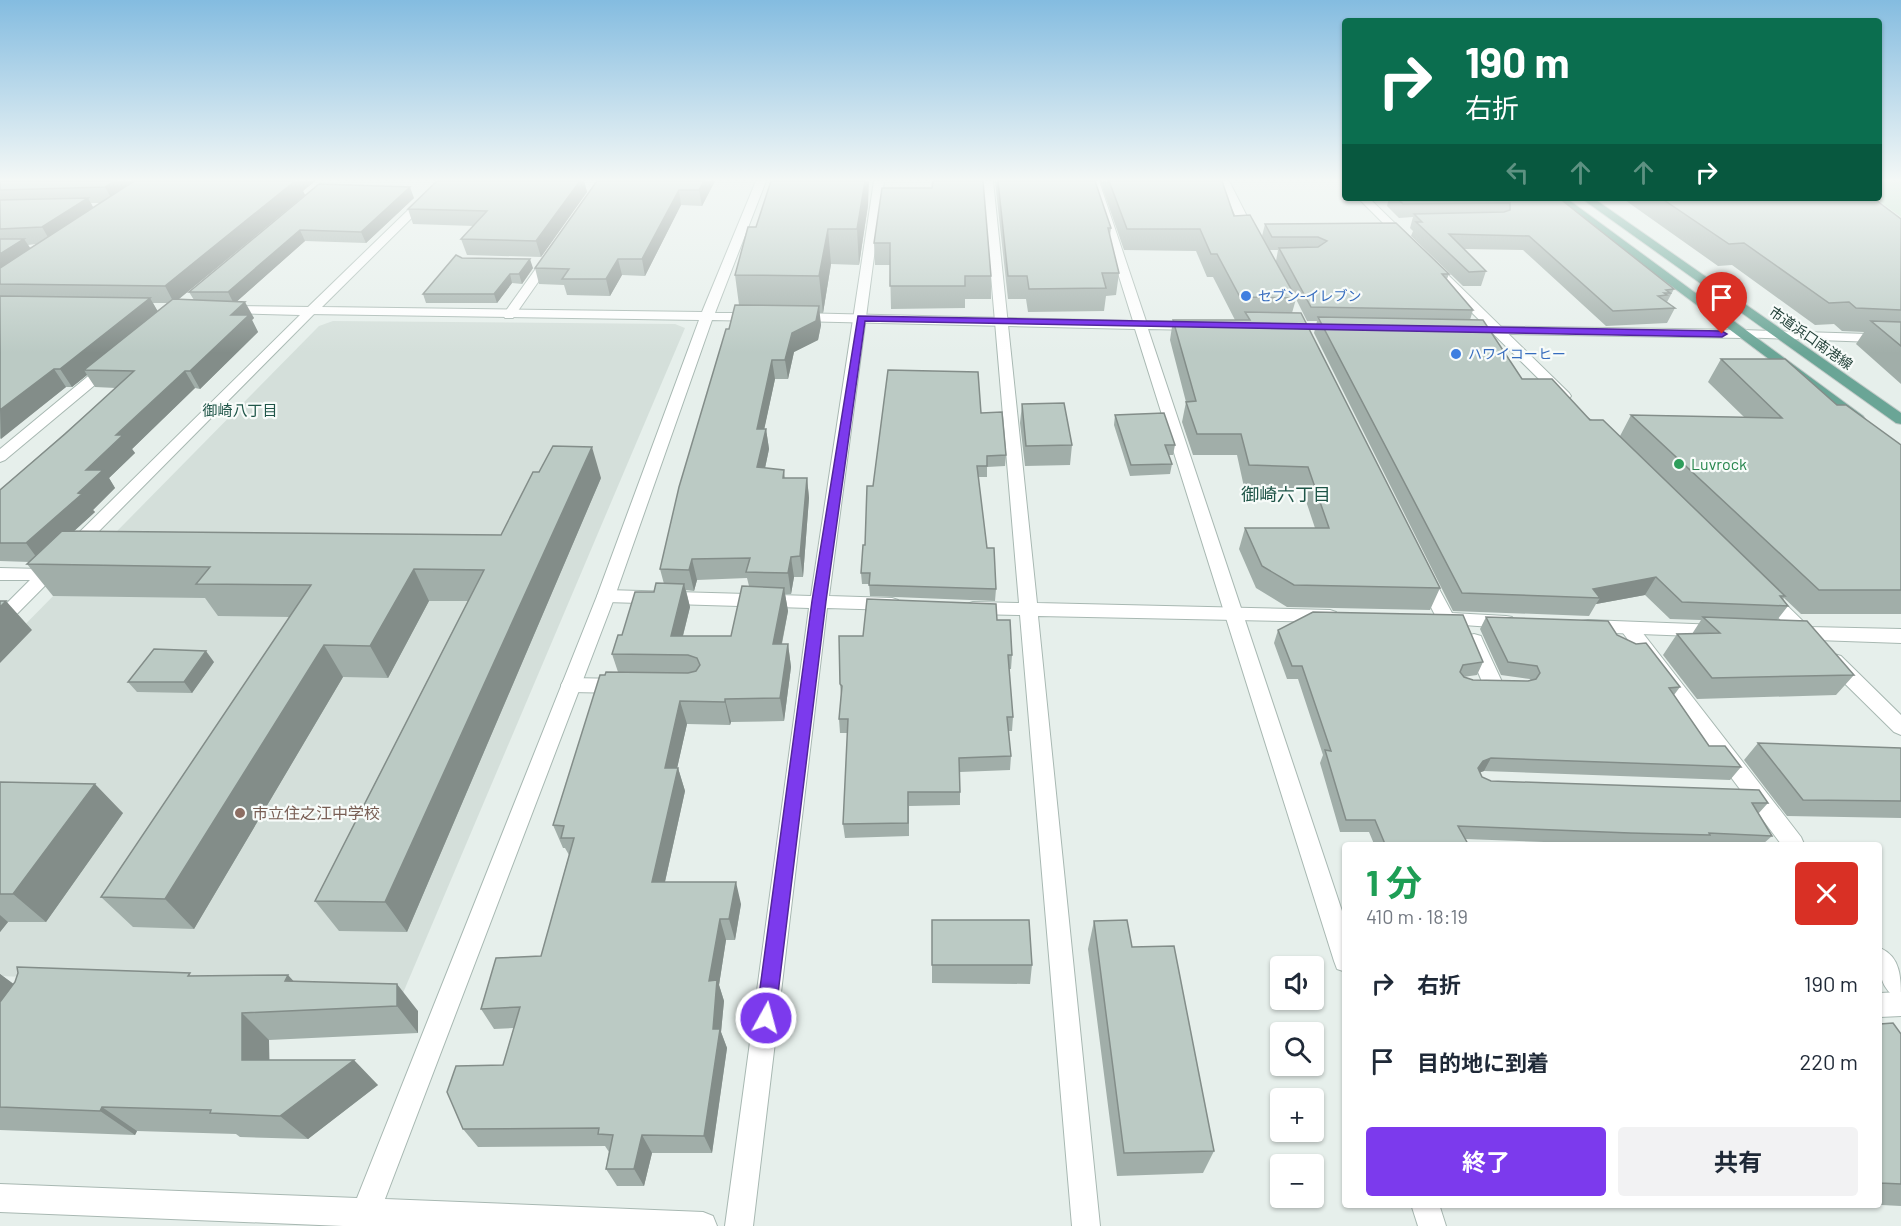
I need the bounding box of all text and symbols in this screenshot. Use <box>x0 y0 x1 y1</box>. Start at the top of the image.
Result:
text: 190 m <box>1465 36 1570 86</box>
icon: right <box>1366 42 1444 120</box>
text: 右折 <box>1465 91 1519 123</box>
icon: left <box>1501 156 1534 189</box>
icon: ahead <box>1564 156 1597 189</box>
icon: ahead <box>1627 156 1660 189</box>
icon: right <box>1690 156 1723 189</box>
pin <box>1696 272 1747 334</box>
icon: arrive <box>1705 281 1738 314</box>
place label: セブン-イレブン <box>1258 287 1362 304</box>
marker: セブン-イレブン <box>1239 289 1253 303</box>
street label: 市道浜口南港線 <box>1766 303 1856 373</box>
place label: ハワイコーヒー <box>1468 345 1566 362</box>
marker: ハワイコーヒー <box>1449 347 1463 361</box>
district label: 御崎八丁目 <box>202 401 278 419</box>
place label: Luvrock <box>1691 454 1747 473</box>
marker: Luvrock <box>1672 457 1686 471</box>
district label: 御崎六丁目 <box>1241 483 1331 505</box>
place label: 市立住之江中学校 <box>252 803 380 822</box>
marker: 市立住之江中学校 <box>233 806 247 820</box>
text: 1 分 <box>1366 860 1422 903</box>
button: close <box>1795 862 1858 925</box>
text: 410 m · 18:19 <box>1366 904 1468 928</box>
map controls <box>1270 956 1324 1208</box>
button: sound <box>1270 956 1324 1010</box>
icon: right <box>1366 967 1399 1000</box>
text: 190 m <box>1804 970 1858 996</box>
text: 右折 <box>1417 971 1461 997</box>
position arrow <box>734 986 798 1050</box>
button: search <box>1270 1022 1324 1076</box>
icon: arrive <box>1366 1045 1399 1078</box>
text: 220 m <box>1799 1048 1858 1074</box>
text: 目的地に到着 <box>1417 1049 1549 1075</box>
button: + <box>1270 1088 1324 1142</box>
button: 終了 <box>1366 1127 1606 1196</box>
button: 共有 <box>1618 1127 1858 1196</box>
button: − <box>1270 1154 1324 1208</box>

